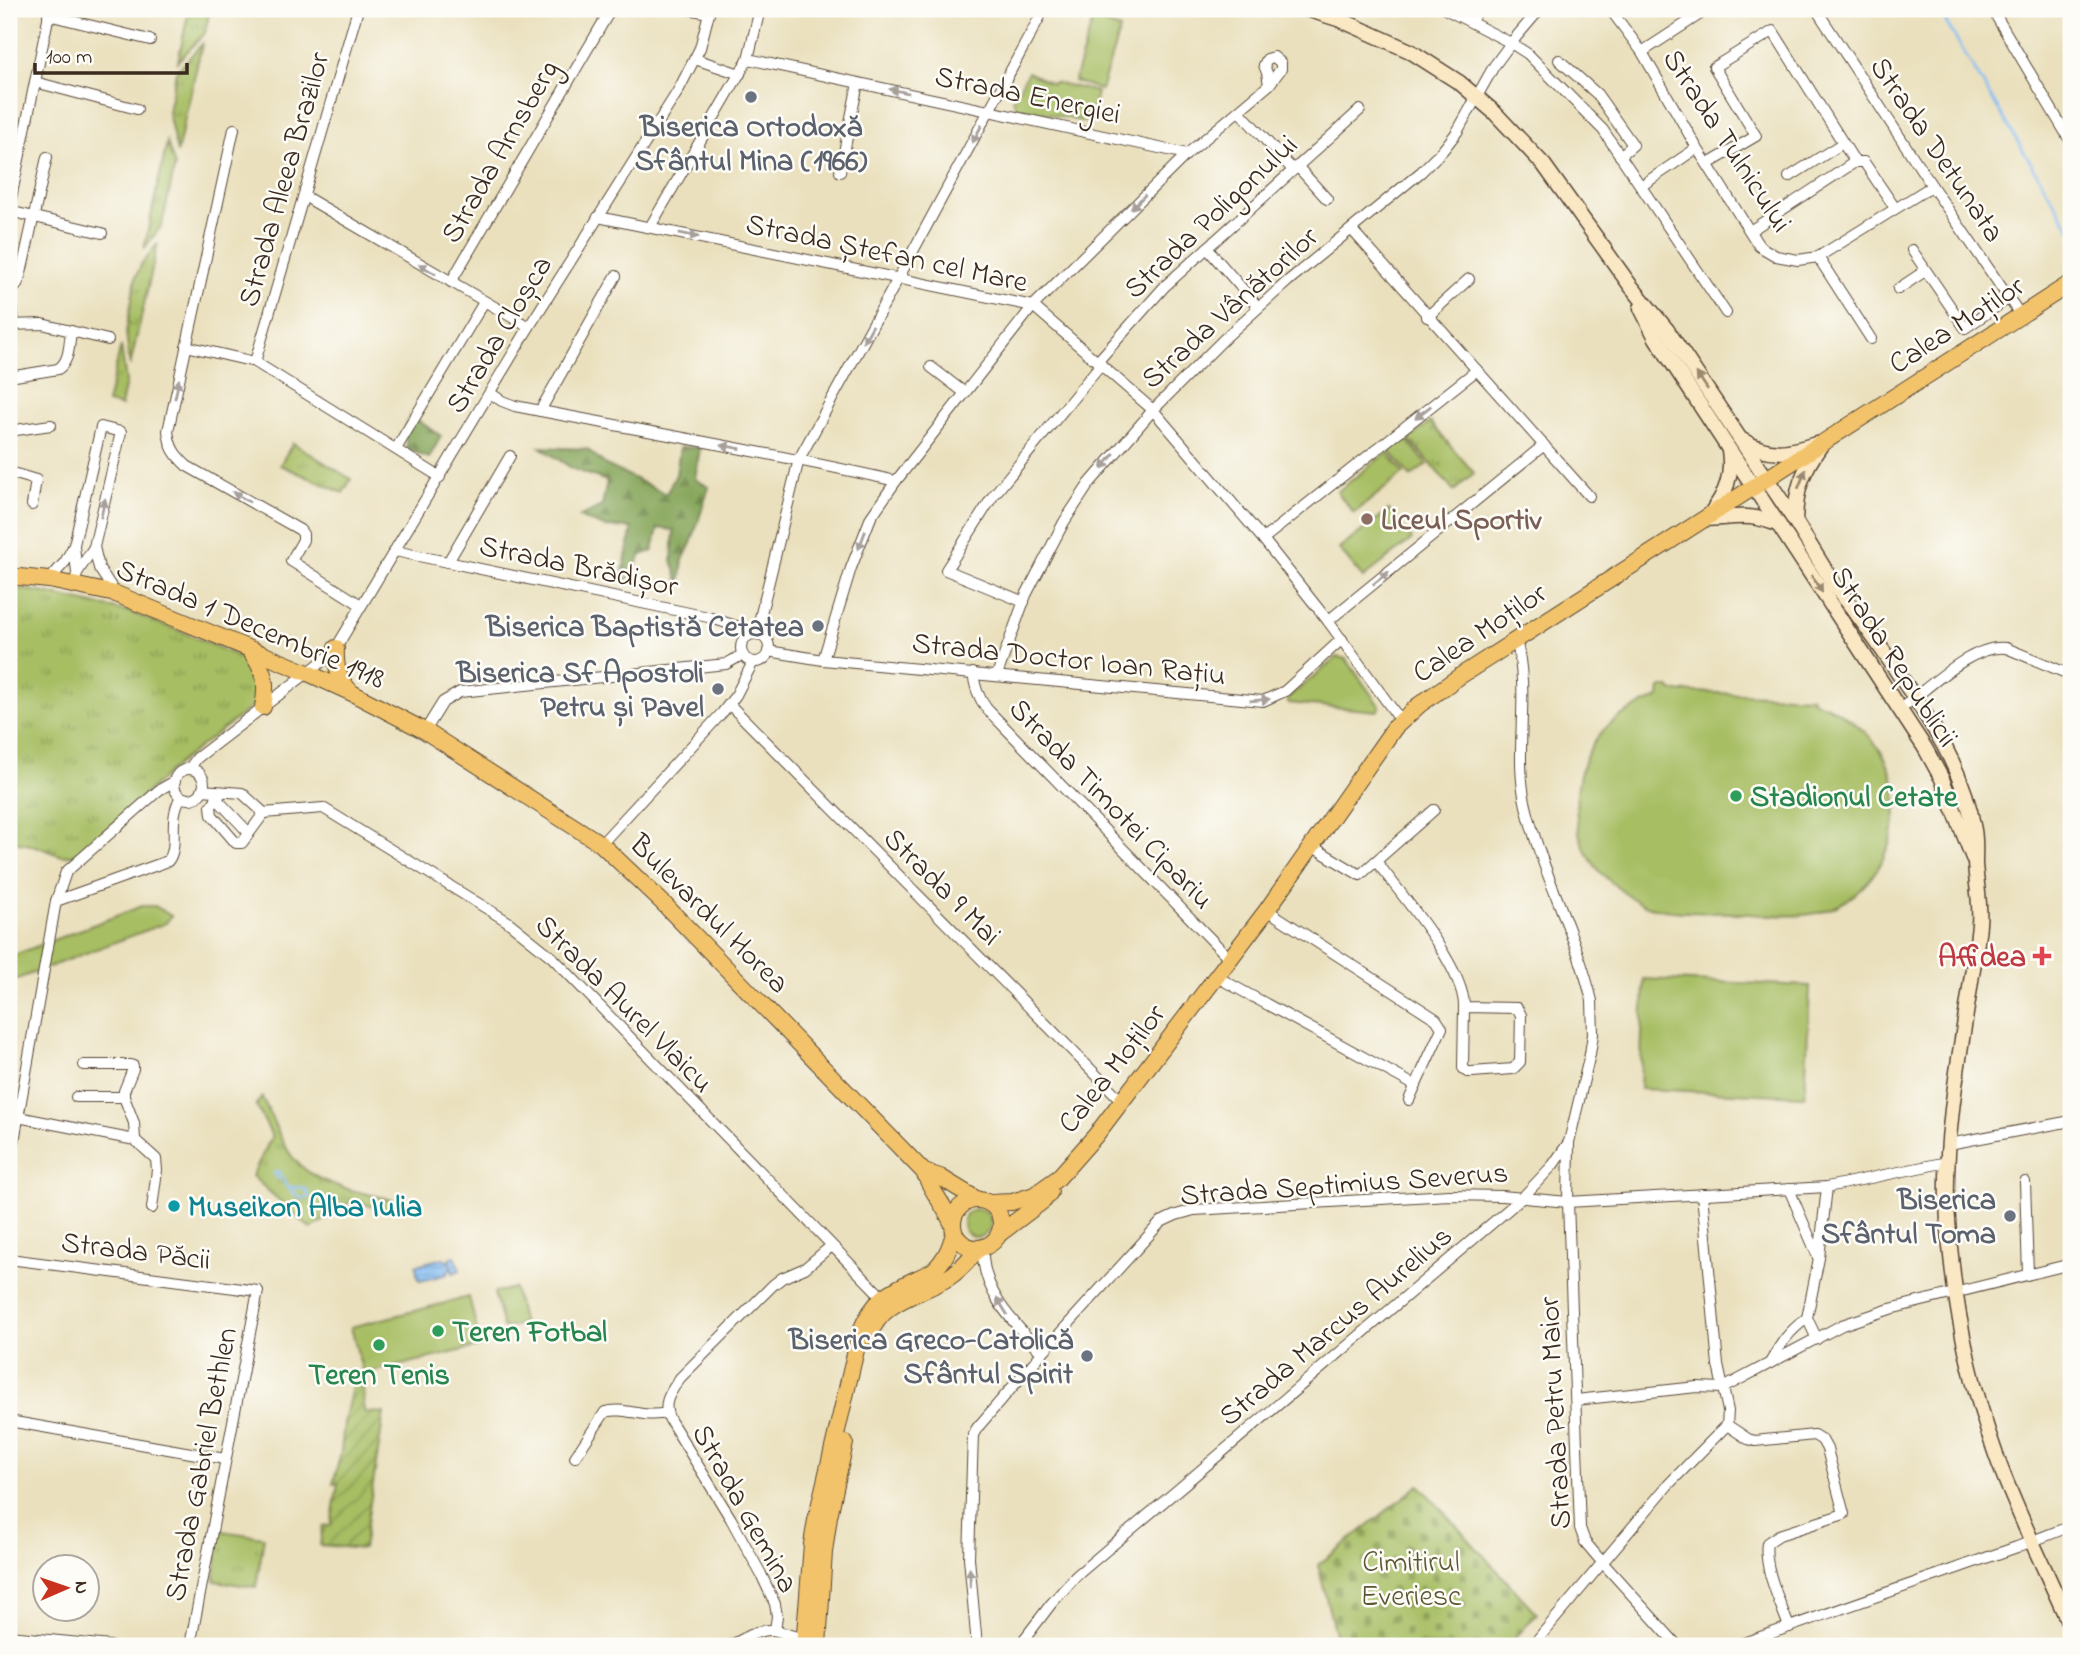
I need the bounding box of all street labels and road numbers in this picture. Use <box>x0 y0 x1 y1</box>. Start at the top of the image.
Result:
street label: Strada Tulnicului <box>1650 41 1801 242</box>
street label: Strada Aleea Brazilor <box>228 47 343 312</box>
street label: Strada Detunata <box>1857 49 2014 252</box>
street label: Strada Arnsberg <box>431 53 572 252</box>
street label: Strada Energiei <box>930 56 1124 138</box>
street label: Strada Poligonului <box>1115 126 1309 311</box>
street label: Strada Ștefan cel Mare <box>741 204 1032 306</box>
street label: Strada Vânătorilor <box>1132 217 1330 401</box>
street label: Strada Cloșca <box>436 248 565 423</box>
street label: Calea Moților <box>1881 266 2035 387</box>
street label: Strada Brădișor <box>475 525 683 611</box>
street label: Strada 1 Decembrie 1918 <box>108 549 391 702</box>
street label: Strada Republicii <box>1817 558 1968 757</box>
street label: Calea Moților <box>1405 573 1557 696</box>
street label: Strada Doctor Ioan Rațiu <box>910 623 1228 699</box>
street label: Strada Timotei Cipariu <box>997 689 1223 921</box>
street label: Strada 9 Mai <box>872 819 1010 957</box>
street label: Bulevardul Horea <box>617 824 798 1005</box>
street label: Strada Aurel Vlaicu <box>523 906 722 1105</box>
street label: Calea Moților <box>1049 995 1179 1144</box>
street label: Strada Septimius Severus <box>1179 1153 1510 1219</box>
street label: Strada Marcus Aurelius <box>1210 1216 1463 1438</box>
street label: Strada Păcii <box>58 1222 213 1284</box>
street label: Strada Petru Maior <box>1529 1295 1585 1530</box>
street label: Strada Gabriel Bethlen <box>155 1324 251 1605</box>
street label: Strada Gemina <box>679 1417 808 1602</box>

